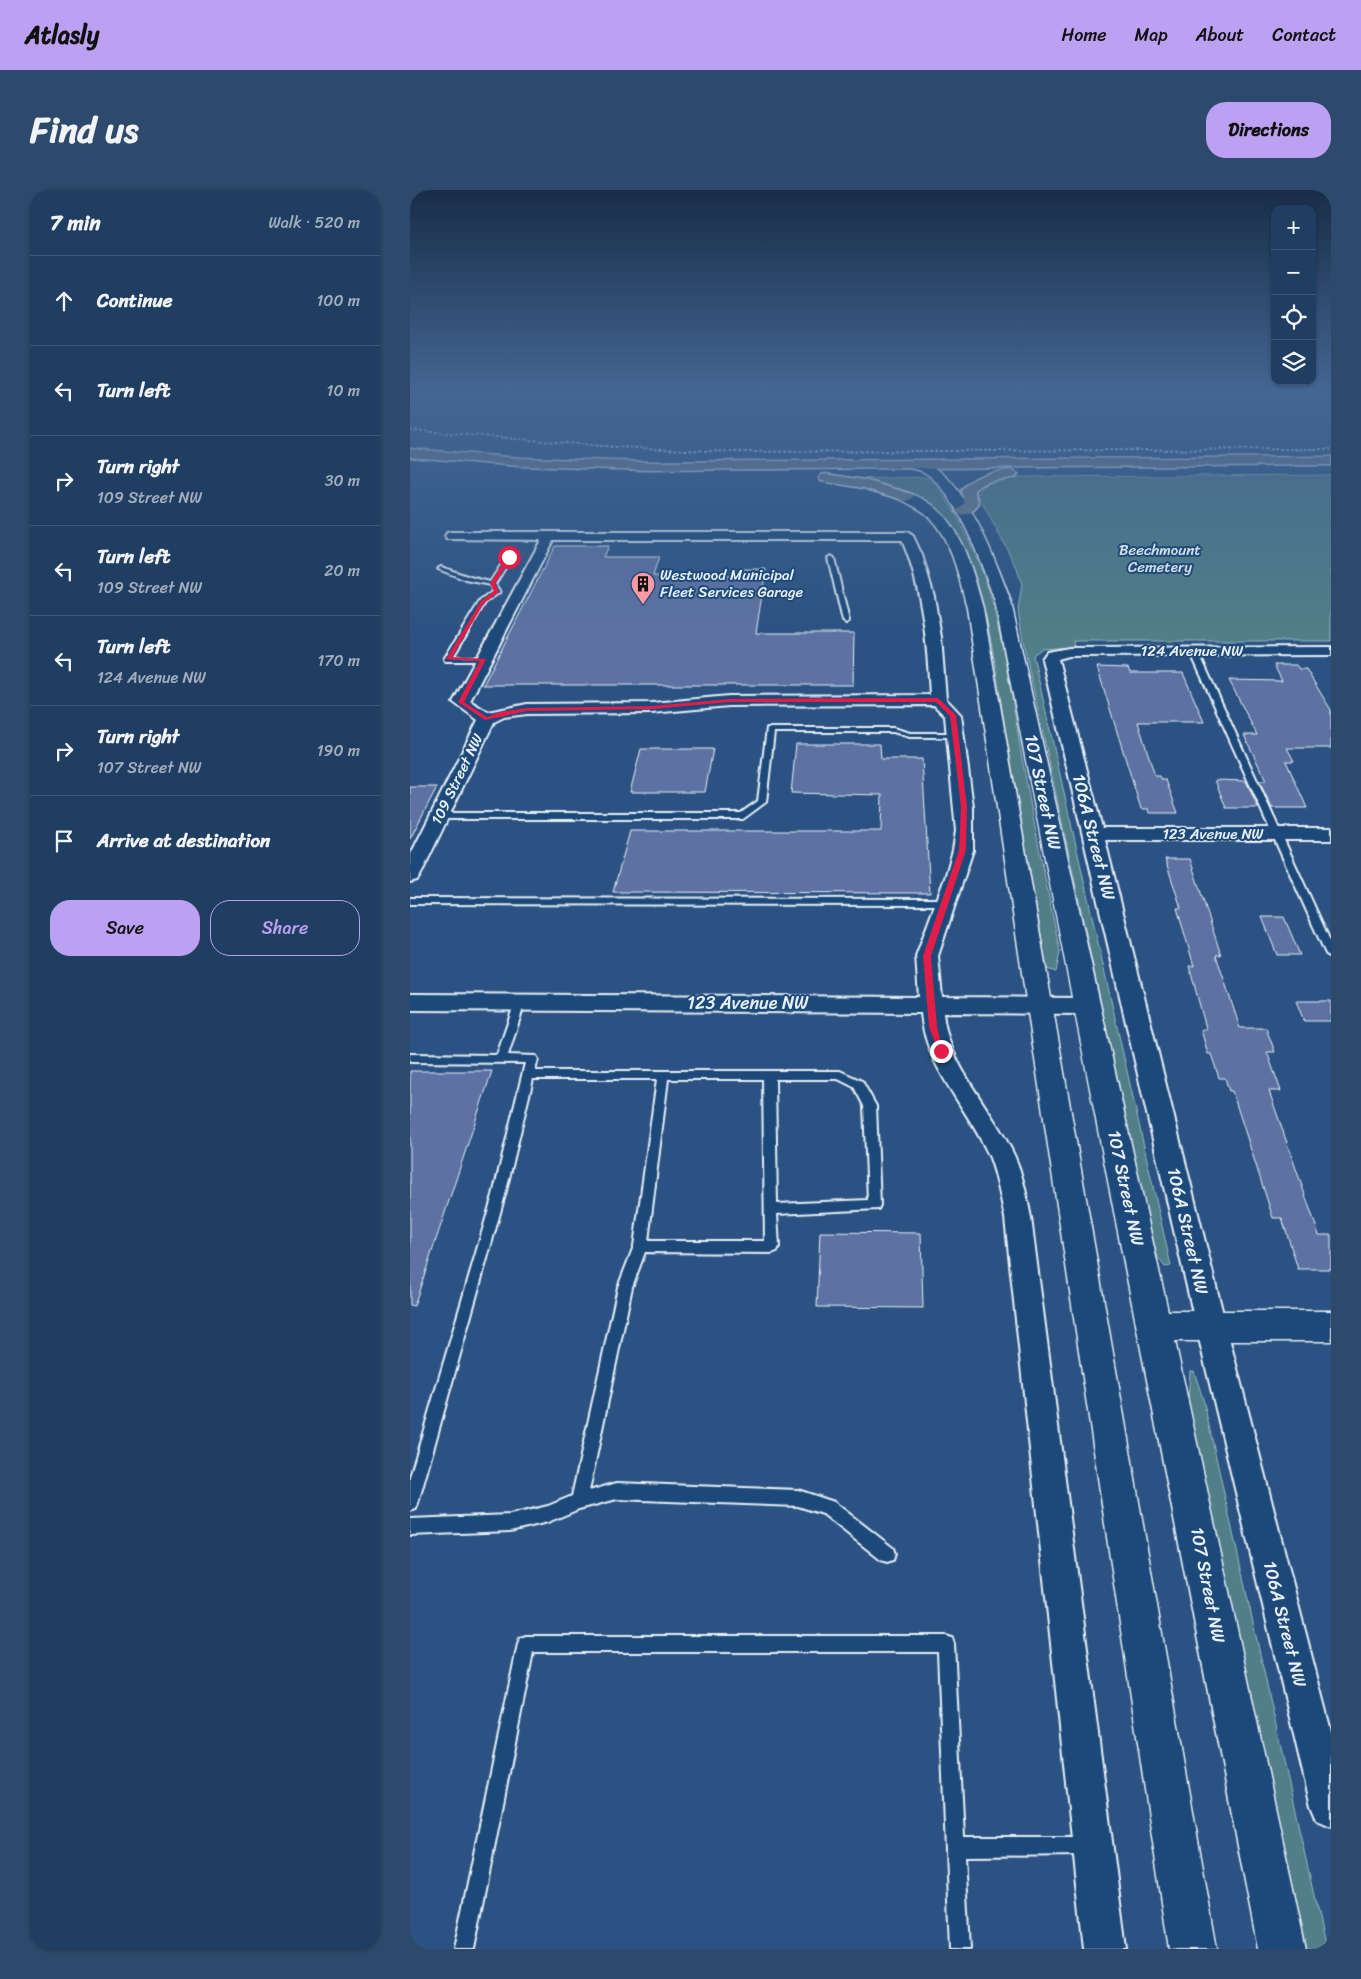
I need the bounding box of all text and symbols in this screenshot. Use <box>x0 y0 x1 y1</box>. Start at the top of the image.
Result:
text: Atlasly <box>25 14 99 56</box>
text: Home <box>1062 19 1107 51</box>
text: Map <box>1135 19 1168 51</box>
text: About <box>1196 19 1244 51</box>
text: Contact <box>1272 19 1336 51</box>
text: Find us <box>30 99 138 161</box>
button: Directions <box>1206 102 1331 158</box>
text: 7 min <box>50 204 101 242</box>
map controls <box>1271 205 1316 385</box>
button: + <box>1271 205 1316 250</box>
text: Walk · 520 m <box>268 208 360 237</box>
button: − <box>1271 250 1316 295</box>
text: Continue <box>97 284 173 317</box>
text: 100 m <box>316 286 360 315</box>
icon: ahead <box>50 287 78 315</box>
button: locate <box>1271 295 1316 340</box>
button: layers <box>1271 340 1316 385</box>
text: Turn left <box>97 374 170 407</box>
text: 10 m <box>327 376 360 405</box>
icon: left <box>50 377 78 405</box>
text: Turn right <box>97 450 179 483</box>
text: 30 m <box>325 466 360 495</box>
icon: right <box>50 467 78 495</box>
text: 109 Street NW <box>97 483 202 512</box>
park label: Beechmount Cemetery <box>1119 537 1201 580</box>
text: Turn left <box>97 540 170 573</box>
route start <box>498 546 521 569</box>
text: 20 m <box>324 556 360 585</box>
icon: left <box>50 557 78 585</box>
place label: Westwood Municipal Fleet Services Garage <box>660 562 804 605</box>
building icon: Westwood Municipal Fleet Services Garage <box>630 571 656 605</box>
text: 109 Street NW <box>97 573 202 602</box>
text: Turn left <box>97 630 170 663</box>
street label: 124 Avenue NW <box>1141 638 1243 664</box>
text: 170 m <box>317 646 360 675</box>
icon: left <box>50 647 78 675</box>
text: 124 Avenue NW <box>97 663 206 692</box>
text: Turn right <box>97 720 179 753</box>
street label: 109 Street NW <box>424 729 490 829</box>
street label: 107 Street NW <box>1015 731 1071 854</box>
text: 190 m <box>317 736 360 765</box>
icon: right <box>50 737 78 765</box>
text: 107 Street NW <box>97 753 202 782</box>
street label: 106A Street NW <box>1063 770 1125 904</box>
street label: 123 Avenue NW <box>1162 821 1264 847</box>
text: Arrive at destination <box>97 824 270 857</box>
icon: arrive <box>50 827 78 855</box>
button: Save <box>50 900 200 956</box>
button: Share <box>210 900 360 956</box>
street label: 123 Avenue NW <box>687 987 810 1019</box>
route end <box>930 1040 953 1063</box>
street label: 107 Street NW <box>1098 1127 1154 1250</box>
street label: 106A Street NW <box>1158 1164 1218 1298</box>
street label: 107 Street NW <box>1181 1524 1235 1647</box>
street label: 106A Street NW <box>1254 1557 1316 1691</box>

